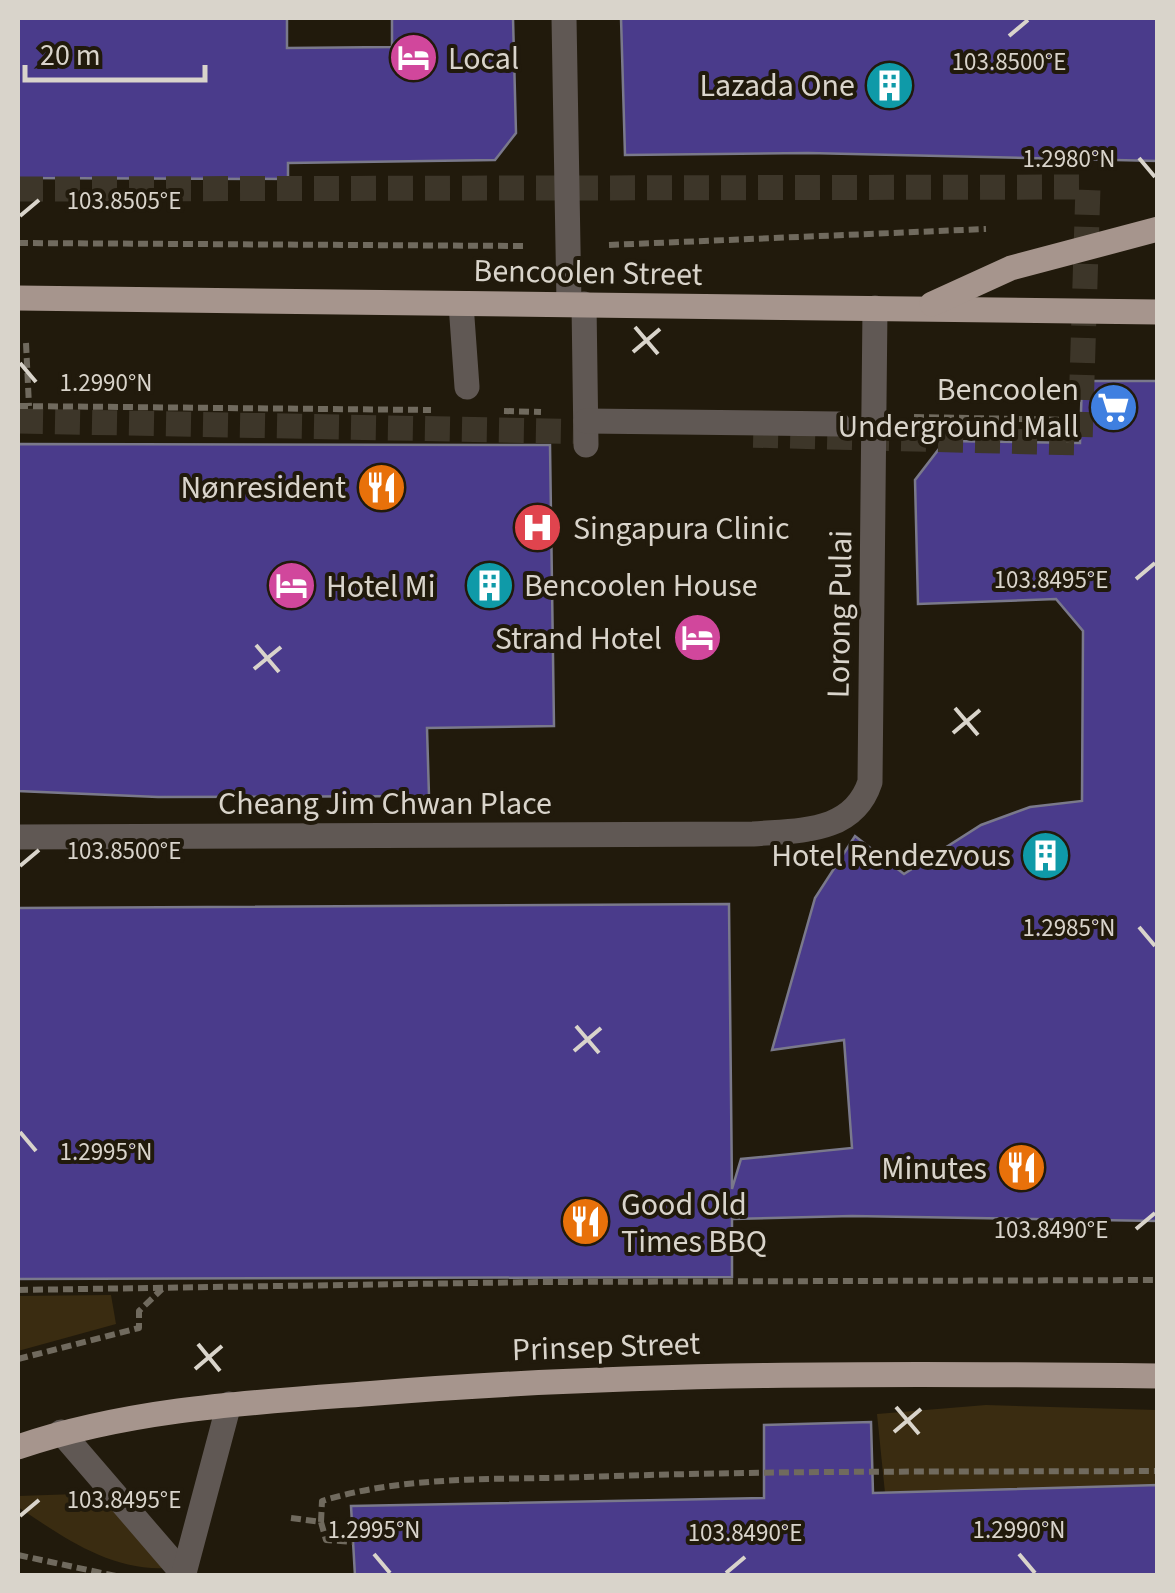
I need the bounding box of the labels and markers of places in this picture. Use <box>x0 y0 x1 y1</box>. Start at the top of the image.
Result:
hotel icon: Local <box>387 32 439 84</box>
place label: Local <box>448 36 519 82</box>
building icon: Lazada One <box>864 59 916 111</box>
place label: Lazada One <box>699 63 855 109</box>
place label: Bencoolen Underground Mall <box>837 367 1079 450</box>
supermarket icon: Bencoolen Underground Mall <box>1088 381 1140 433</box>
restaurant icon: Nønresident <box>355 461 407 513</box>
place label: Nønresident <box>181 465 346 511</box>
hospital icon: Singapura Clinic <box>512 502 564 554</box>
place label: Singapura Clinic <box>573 506 790 552</box>
building icon: Bencoolen House <box>463 559 515 611</box>
hotel icon: Hotel Mi <box>265 560 317 612</box>
place label: Bencoolen House <box>524 563 758 609</box>
place label: Hotel Mi <box>326 564 436 610</box>
hotel icon: Strand Hotel <box>671 612 723 664</box>
place label: Strand Hotel <box>495 616 662 662</box>
building icon: Hotel Rendezvous <box>1020 829 1072 881</box>
place label: Hotel Rendezvous <box>771 833 1011 879</box>
restaurant icon: Minutes <box>996 1142 1048 1194</box>
place label: Minutes <box>881 1146 987 1192</box>
place label: Good Old Times BBQ <box>621 1182 767 1265</box>
restaurant icon: Good Old Times BBQ <box>560 1196 612 1248</box>

